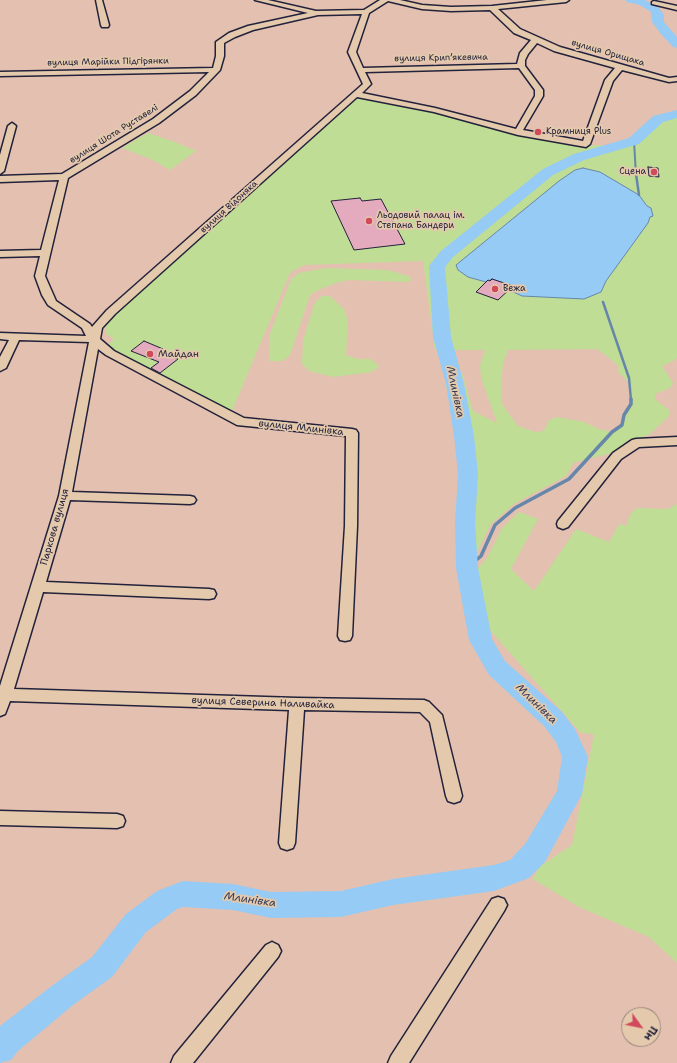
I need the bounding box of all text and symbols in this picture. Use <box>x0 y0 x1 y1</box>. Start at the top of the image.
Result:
street label: вулиця Орищака <box>570 37 646 69</box>
street label: вулиця Крипʼякевича <box>394 52 488 64</box>
street label: вулиця Марійки Підгірянки <box>47 56 169 68</box>
street label: вулиця Шота Руставелі <box>68 102 160 166</box>
marker: Крамниця Plus <box>533 127 543 137</box>
place label: Крамниця Plus <box>546 127 611 137</box>
place label: Сцена <box>619 167 646 177</box>
marker: Сцена <box>649 167 659 177</box>
street label: вулиця Відоняка <box>198 178 260 236</box>
place label: Льодовий палац ім. Степана Бандери <box>377 211 465 232</box>
marker: Льодовий палац ім. Степана Бандери <box>364 216 374 226</box>
marker: Вежа <box>490 284 500 294</box>
place label: Вежа <box>503 284 526 294</box>
place label: Майдан <box>158 348 199 360</box>
marker: Майдан <box>145 349 155 359</box>
water label: Млинівка <box>443 365 467 419</box>
street label: вулиця Млинівка <box>258 418 344 438</box>
street label: Паркова вулиця <box>38 487 72 567</box>
water label: Млинівка <box>513 681 559 727</box>
street label: вулиця Северина Наливайка <box>191 695 335 711</box>
water label: Млинівка <box>223 890 277 910</box>
north arrow <box>621 1007 661 1047</box>
text: Пн <box>640 1023 661 1043</box>

